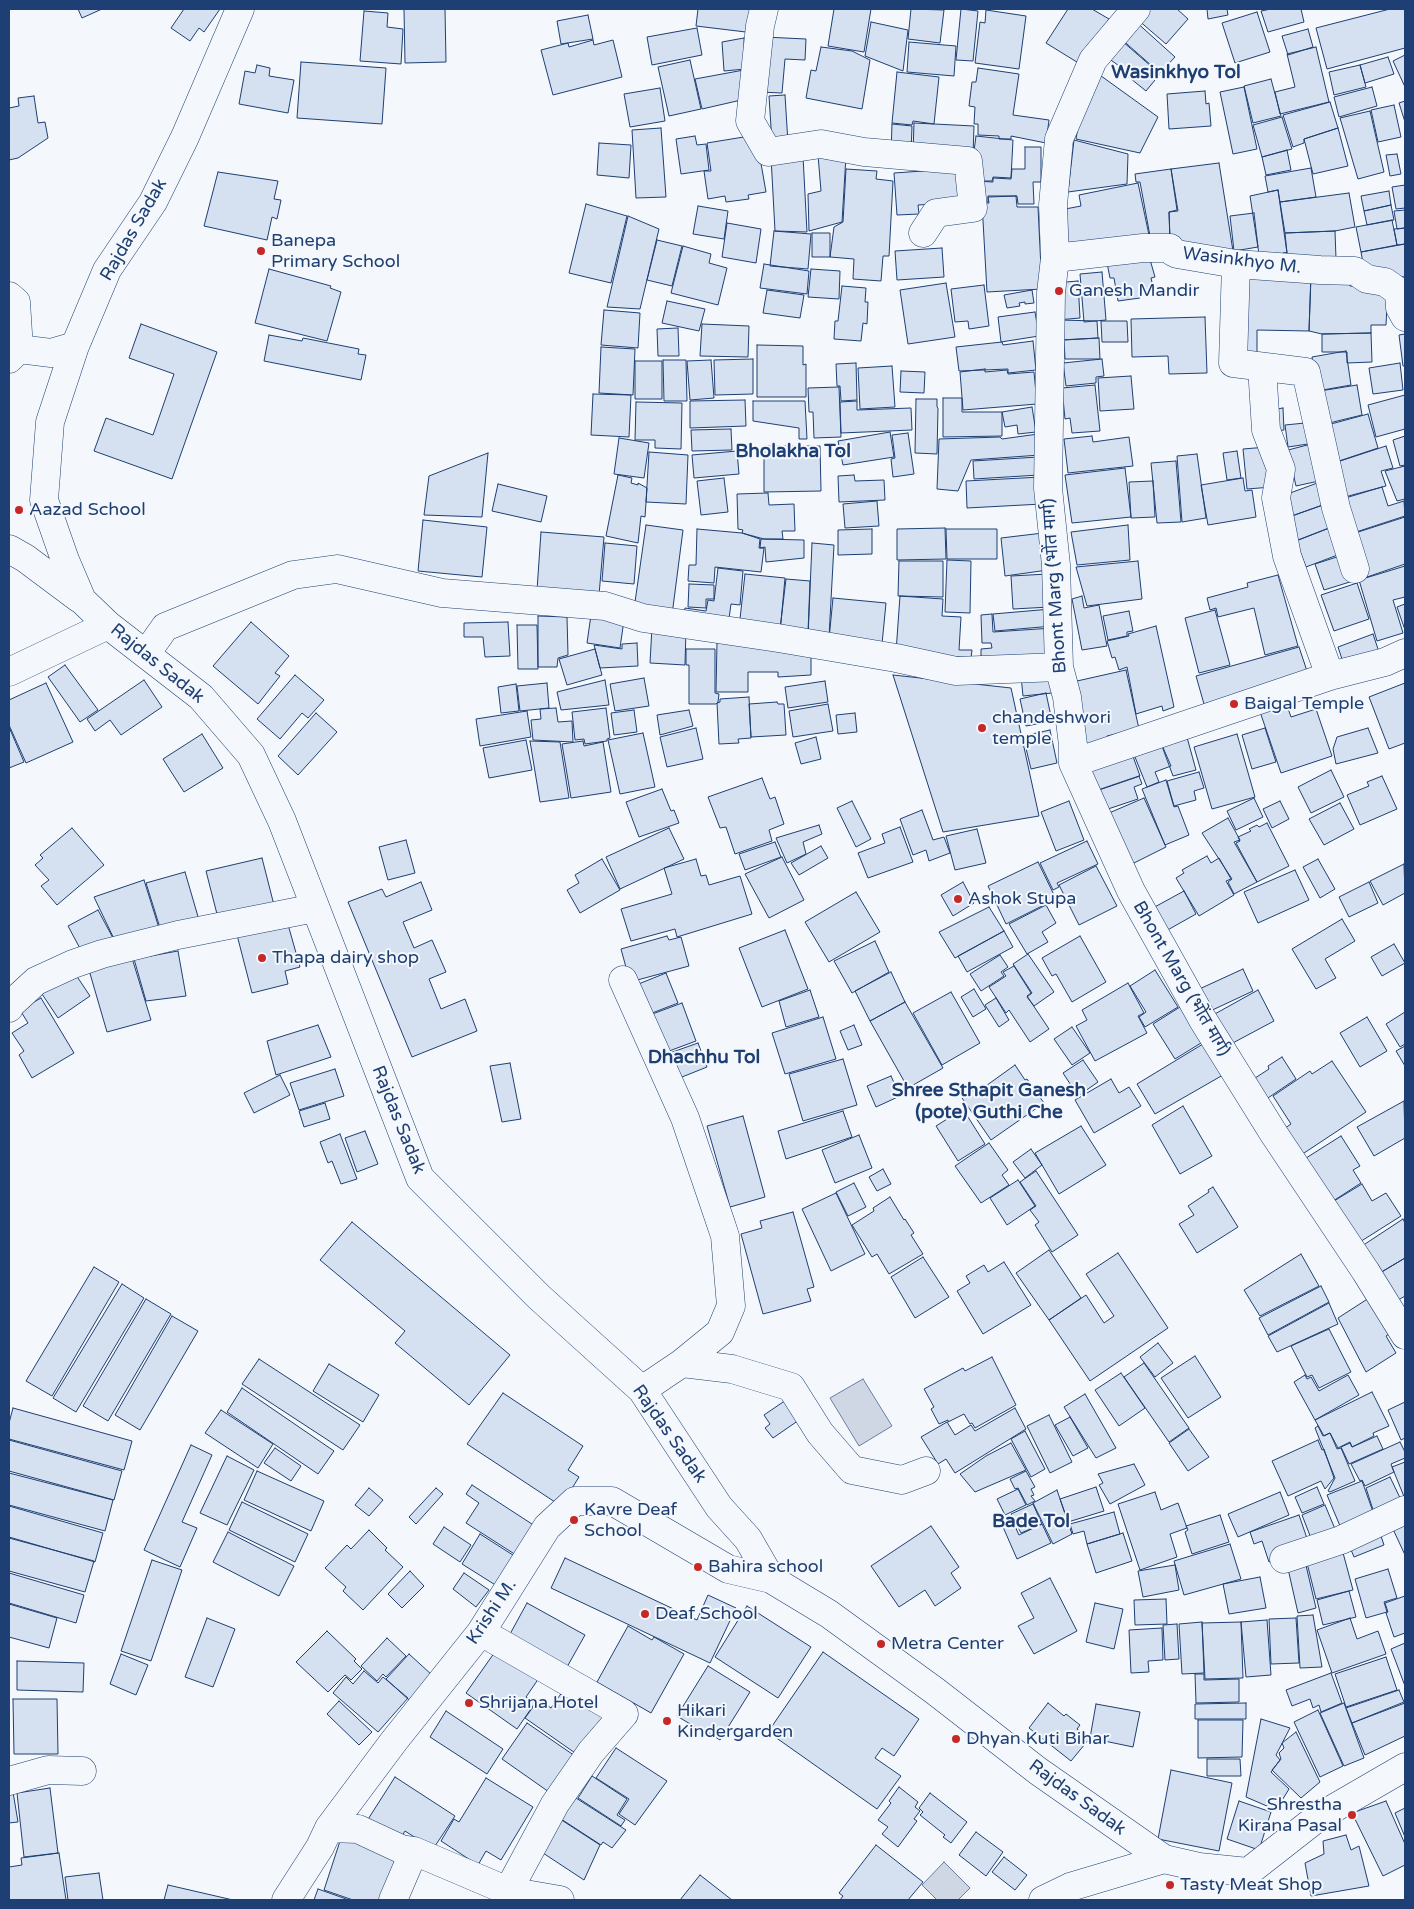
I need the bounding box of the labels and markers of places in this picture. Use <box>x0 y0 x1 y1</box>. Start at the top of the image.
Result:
place label: Banepa Primary School <box>271 230 400 272</box>
marker: Banepa Primary School <box>255 245 267 257</box>
place label: Ganesh Mandir <box>1069 280 1199 302</box>
marker: Ganesh Mandir <box>1053 285 1065 297</box>
place label: Aazad School <box>29 499 146 521</box>
marker: Aazad School <box>13 504 25 516</box>
place label: Baigal Temple <box>1244 693 1364 715</box>
marker: Baigal Temple <box>1228 698 1240 710</box>
place label: chandeshwori temple <box>992 707 1111 750</box>
marker: chandeshwori temple <box>976 722 988 734</box>
place label: Ashok Stupa <box>968 888 1076 910</box>
marker: Ashok Stupa <box>952 893 964 905</box>
place label: Thapa dairy shop <box>272 947 419 969</box>
marker: Thapa dairy shop <box>256 952 268 964</box>
place label: Kavre Deaf School <box>584 1499 677 1542</box>
marker: Kavre Deaf School <box>568 1514 580 1526</box>
place label: Bahira school <box>708 1556 823 1578</box>
marker: Bahira school <box>692 1561 704 1573</box>
place label: Deaf School <box>655 1603 758 1625</box>
marker: Deaf School <box>639 1608 651 1620</box>
place label: Metra Center <box>891 1633 1004 1655</box>
marker: Metra Center <box>875 1638 887 1650</box>
place label: Shrijana Hotel <box>479 1692 598 1714</box>
marker: Shrijana Hotel <box>463 1697 475 1709</box>
place label: Hikari Kindergarden <box>677 1700 793 1742</box>
marker: Hikari Kindergarden <box>661 1715 673 1727</box>
place label: Dhyan Kuti Bihar <box>966 1728 1109 1750</box>
marker: Dhyan Kuti Bihar <box>950 1733 962 1745</box>
place label: Shrestha Kirana Pasal <box>1238 1794 1342 1836</box>
marker: Shrestha Kirana Pasal <box>1346 1809 1358 1821</box>
place label: Tasty Meat Shop <box>1180 1874 1322 1896</box>
marker: Tasty Meat Shop <box>1164 1879 1176 1891</box>

